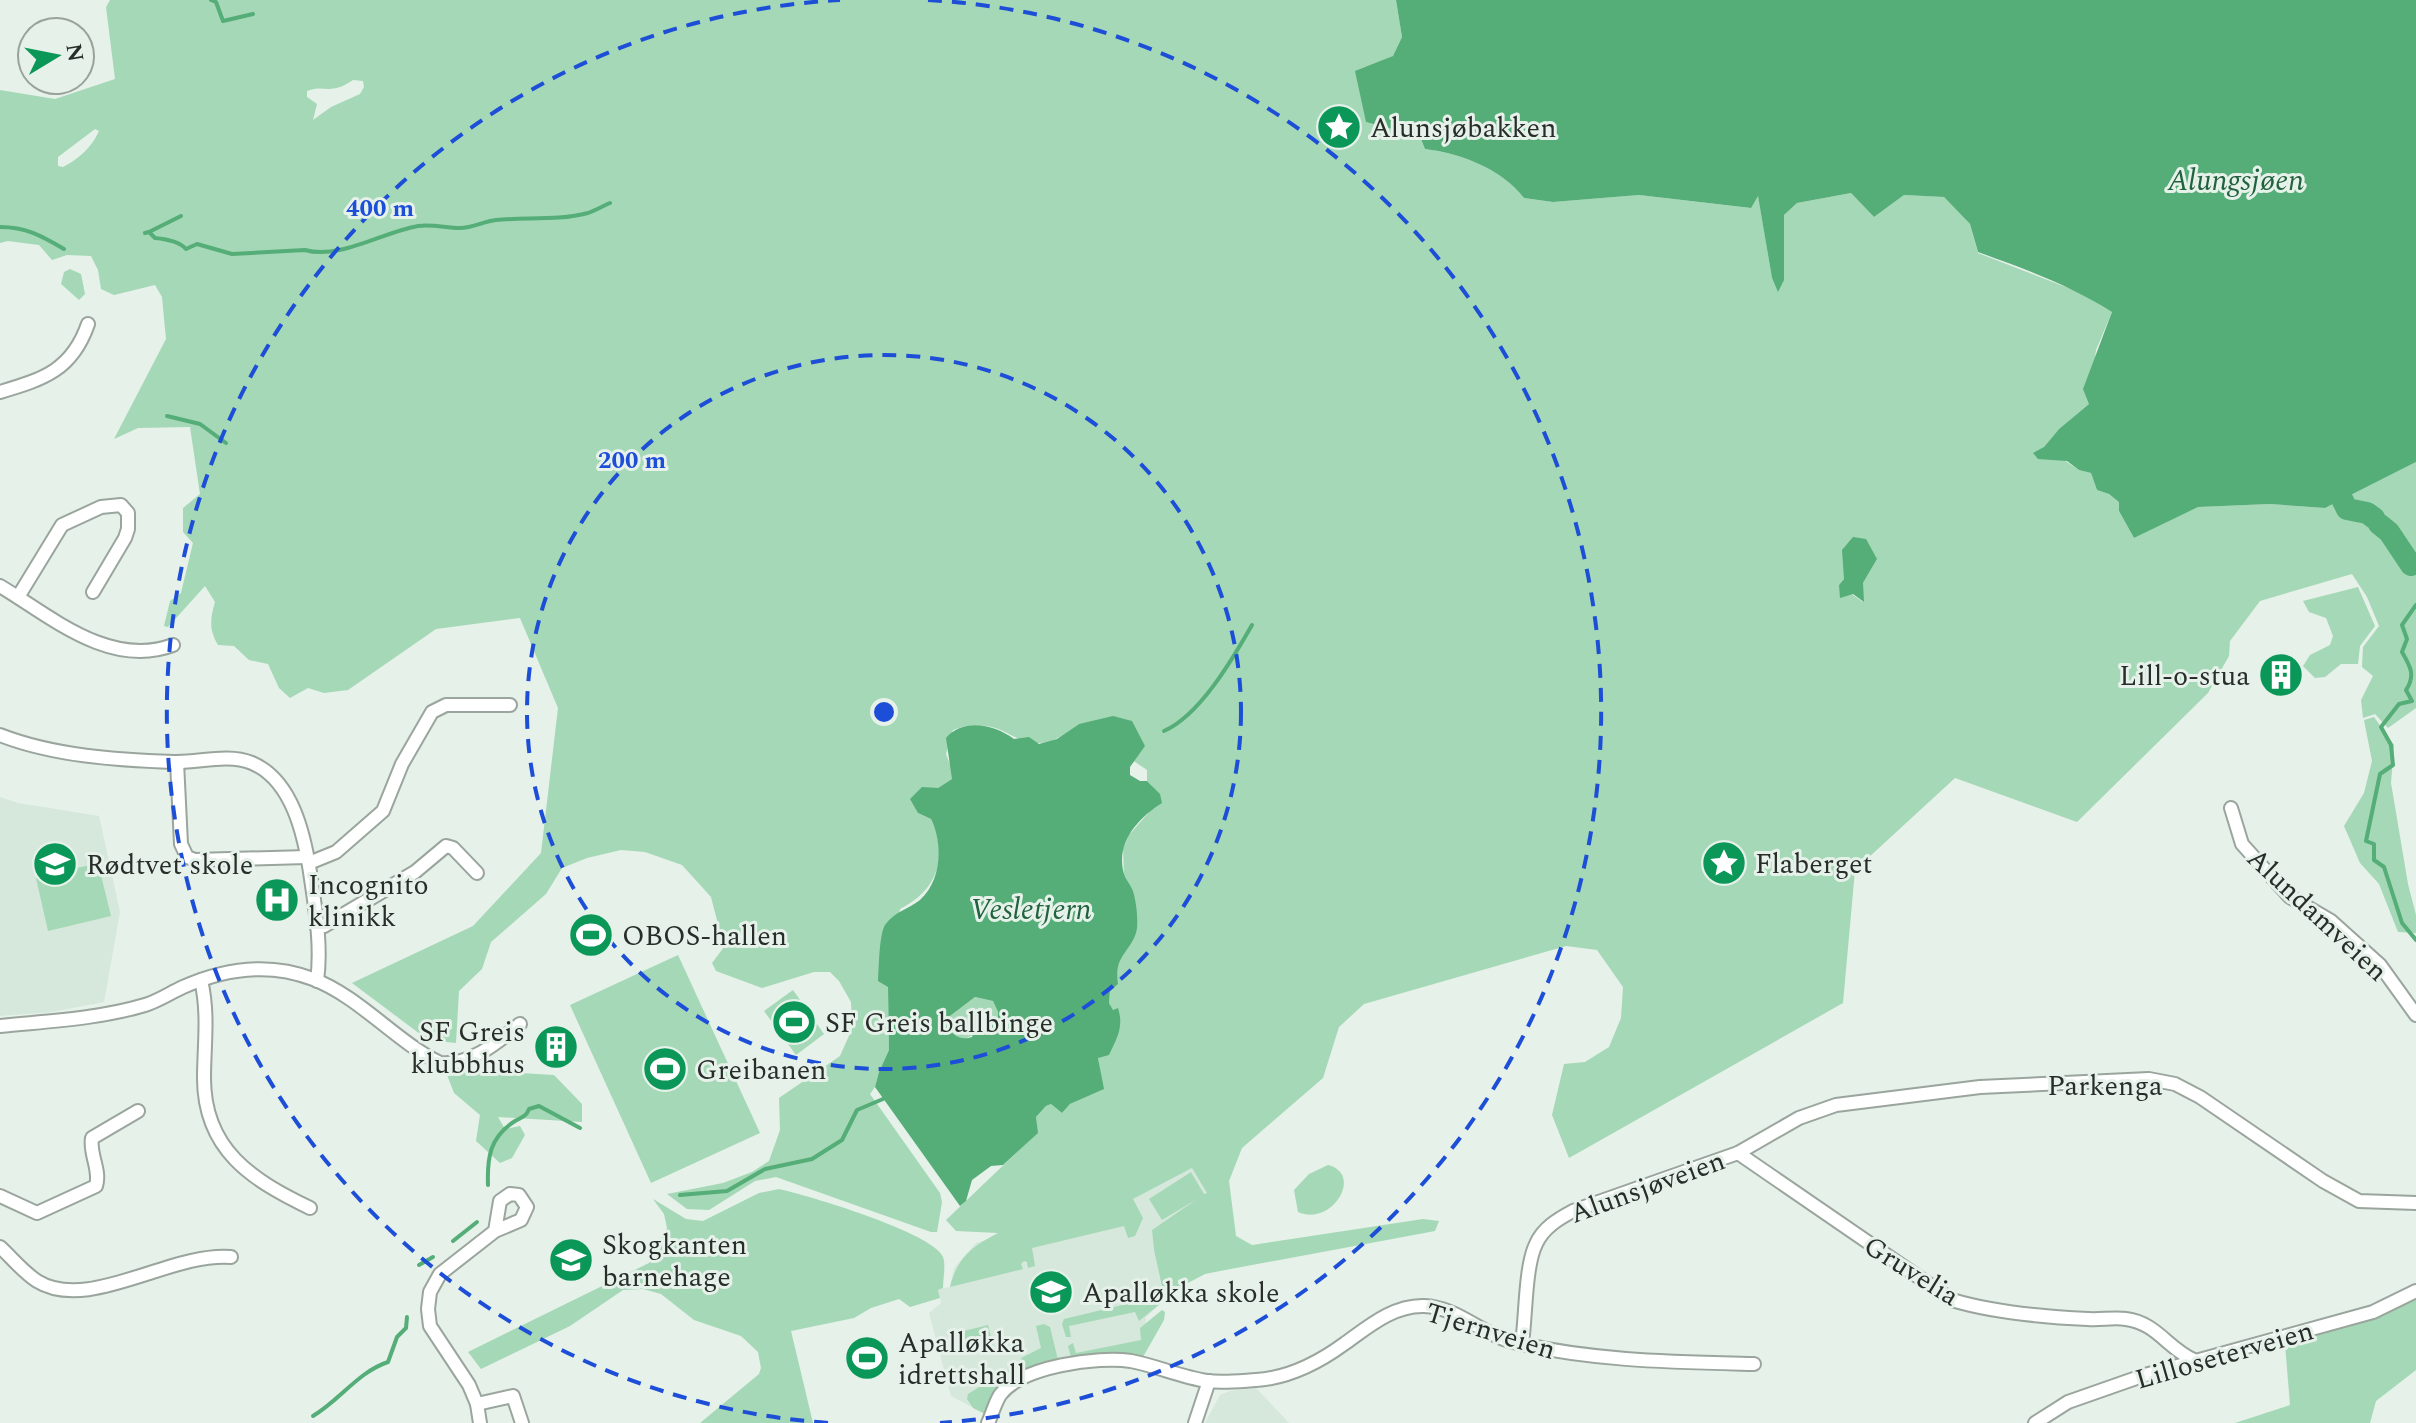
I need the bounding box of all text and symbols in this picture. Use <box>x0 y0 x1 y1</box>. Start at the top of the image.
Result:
north arrow <box>16 16 96 96</box>
text: N <box>56 41 92 65</box>
place icon: Alunsjøbakken <box>1315 103 1363 151</box>
place label: Alunsjøbakken <box>1370 107 1556 150</box>
water label: Alungsjøen <box>2167 158 2304 204</box>
text: 400 m <box>346 191 414 227</box>
text: 200 m <box>598 443 666 479</box>
building icon: Lill-o-stua <box>2257 651 2305 699</box>
place label: Lill-o-stua <box>2119 655 2250 698</box>
centre of rings <box>870 698 898 726</box>
street label: Alundamveien <box>2237 838 2397 992</box>
place icon: Flaberget <box>1700 839 1748 887</box>
school or university icon: Rødtvet skole <box>31 840 79 888</box>
place label: Flaberget <box>1755 843 1872 886</box>
place label: Rødtvet skole <box>86 844 253 887</box>
place label: Incognito klinikk <box>308 864 429 939</box>
hospital icon: Incognito klinikk <box>253 876 301 924</box>
water label: Vesletjern <box>970 887 1092 933</box>
sports icon: OBOS-hallen <box>567 911 615 959</box>
place label: OBOS-hallen <box>622 915 787 958</box>
sports icon: SF Greis ballbinge <box>770 998 818 1046</box>
place label: SF Greis ballbinge <box>825 1002 1053 1045</box>
place label: SF Greis klubbhus <box>410 1011 525 1086</box>
building icon: SF Greis klubbhus <box>532 1023 580 1071</box>
sports icon: Greibanen <box>641 1045 689 1093</box>
place label: Greibanen <box>696 1049 827 1092</box>
street label: Parkenga <box>2047 1065 2163 1108</box>
street label: Alunsjøveien <box>1564 1139 1731 1235</box>
place label: Skogkanten barnehage <box>602 1224 747 1299</box>
street label: Gruvelia <box>1855 1225 1968 1318</box>
school or university icon: Skogkanten barnehage <box>547 1236 595 1284</box>
school or university icon: Apalløkka skole <box>1027 1268 1075 1316</box>
place label: Apalløkka skole <box>1082 1272 1279 1315</box>
street label: Tjernveien <box>1420 1291 1561 1372</box>
street label: Lilloseterveien <box>2130 1309 2319 1401</box>
place label: Apalløkka idrettshall <box>898 1322 1025 1397</box>
sports icon: Apalløkka idrettshall <box>843 1334 891 1382</box>

